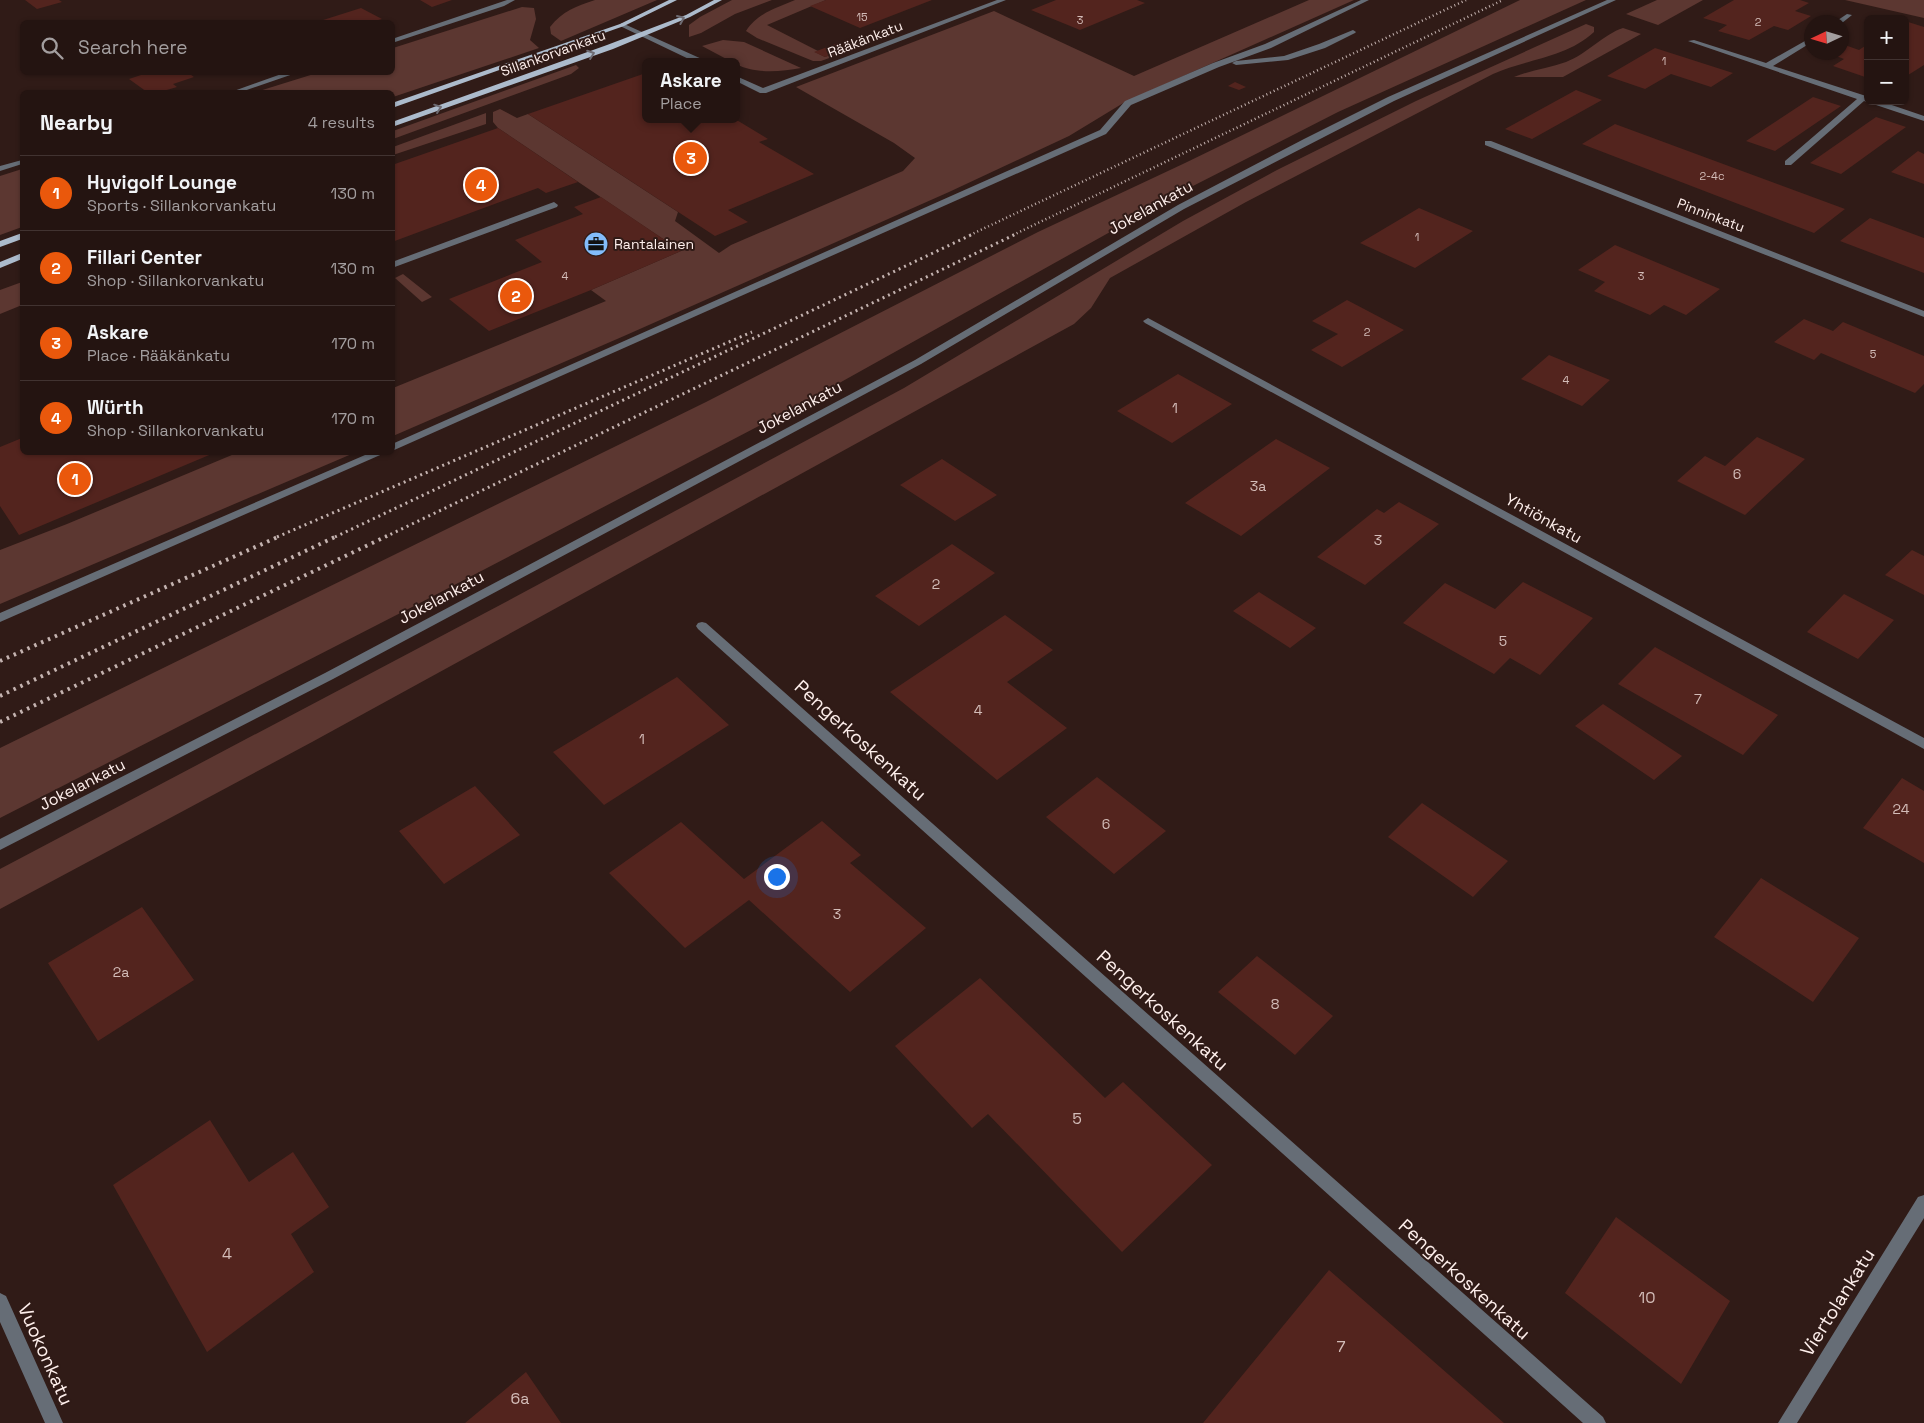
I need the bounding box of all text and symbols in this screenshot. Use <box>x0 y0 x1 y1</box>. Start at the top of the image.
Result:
house number: 15 <box>856 10 868 24</box>
house number: 3 <box>1077 13 1084 27</box>
one-way arrow <box>676 14 685 25</box>
house number: 2 <box>1755 15 1762 29</box>
north arrow <box>1804 15 1849 60</box>
map controls <box>1864 15 1909 105</box>
button: + <box>1864 15 1909 60</box>
street label: Rääkänkatu <box>825 16 905 62</box>
search box <box>20 20 395 75</box>
street label: Sillankorvankatu <box>498 26 608 80</box>
icon: search <box>38 34 66 62</box>
text: Search here <box>78 35 188 60</box>
one-way arrow <box>587 50 595 60</box>
house number: 1 <box>1662 54 1666 68</box>
popup <box>642 58 740 123</box>
button: − <box>1864 60 1909 105</box>
text: Askare <box>660 68 722 93</box>
text: Place <box>660 93 702 114</box>
one-way arrow <box>434 104 442 114</box>
text: Nearby <box>40 109 113 136</box>
text: 4 results <box>308 112 375 133</box>
pin: 3 <box>675 139 707 177</box>
pin: 4 <box>465 166 497 204</box>
house number: 2-4c <box>1699 169 1725 183</box>
text: Hyvigolf Lounge <box>87 170 237 195</box>
street label: Jokelankatu <box>1104 176 1196 239</box>
text: 1 <box>52 183 60 204</box>
text: 130 m <box>331 183 375 204</box>
street label: Pinninkatu <box>1675 194 1747 236</box>
text: Sports · Sillankorvankatu <box>87 195 276 216</box>
house number: 1 <box>1415 230 1419 244</box>
office icon: Rantalainen <box>583 231 609 257</box>
place label: Rantalainen <box>614 235 694 253</box>
text: Fillari Center <box>87 245 202 270</box>
text: 2 <box>51 258 61 279</box>
text: 130 m <box>331 258 375 279</box>
house number: 4 <box>562 269 569 283</box>
house number: 3 <box>1638 269 1645 283</box>
text: Shop · Sillankorvankatu <box>87 270 264 291</box>
pin: 2 <box>500 277 532 315</box>
text: Askare <box>87 320 149 345</box>
house number: 2 <box>1364 325 1371 339</box>
text: 3 <box>51 333 61 354</box>
text: 170 m <box>331 333 375 354</box>
text: Place · Rääkänkatu <box>87 345 230 366</box>
house number: 5 <box>1870 347 1877 361</box>
house number: 4 <box>1563 373 1570 387</box>
street label: Jokelankatu <box>753 376 846 439</box>
text: Würth <box>87 395 144 420</box>
house number: 1 <box>1172 399 1178 417</box>
text: 4 <box>51 408 61 429</box>
text: 170 m <box>331 408 375 429</box>
text: Shop · Sillankorvankatu <box>87 420 264 441</box>
pin: 1 <box>59 460 91 498</box>
house number: 6 <box>1733 465 1741 483</box>
house number: 3a <box>1250 477 1266 495</box>
street label: Yhtiönkatu <box>1502 489 1586 548</box>
house number: 3 <box>1374 531 1382 549</box>
street label: Jokelankatu <box>395 566 488 629</box>
house number: 2 <box>932 575 940 593</box>
house number: 5 <box>1499 632 1507 650</box>
street label: Pengerkoskenkatu <box>789 674 932 806</box>
house number: 7 <box>1694 690 1702 708</box>
house number: 4 <box>974 701 983 719</box>
house number: 1 <box>639 730 645 748</box>
street label: Jokelankatu <box>36 754 129 815</box>
house number: 24 <box>1893 800 1910 818</box>
house number: 6 <box>1102 815 1110 833</box>
your location <box>764 864 790 890</box>
house number: 3 <box>833 905 841 923</box>
street label: Pengerkoskenkatu <box>1091 944 1234 1076</box>
house number: 2a <box>113 963 129 981</box>
house number: 8 <box>1271 995 1280 1013</box>
house number: 5 <box>1072 1108 1082 1129</box>
street label: Pengerkoskenkatu <box>1393 1213 1536 1345</box>
house number: 4 <box>222 1243 232 1264</box>
street label: Viertolankatu <box>1794 1244 1881 1361</box>
house number: 10 <box>1639 1287 1655 1308</box>
street label: Vuokonkatu <box>12 1299 79 1409</box>
house number: 7 <box>1336 1336 1346 1357</box>
house number: 6a <box>511 1388 530 1409</box>

